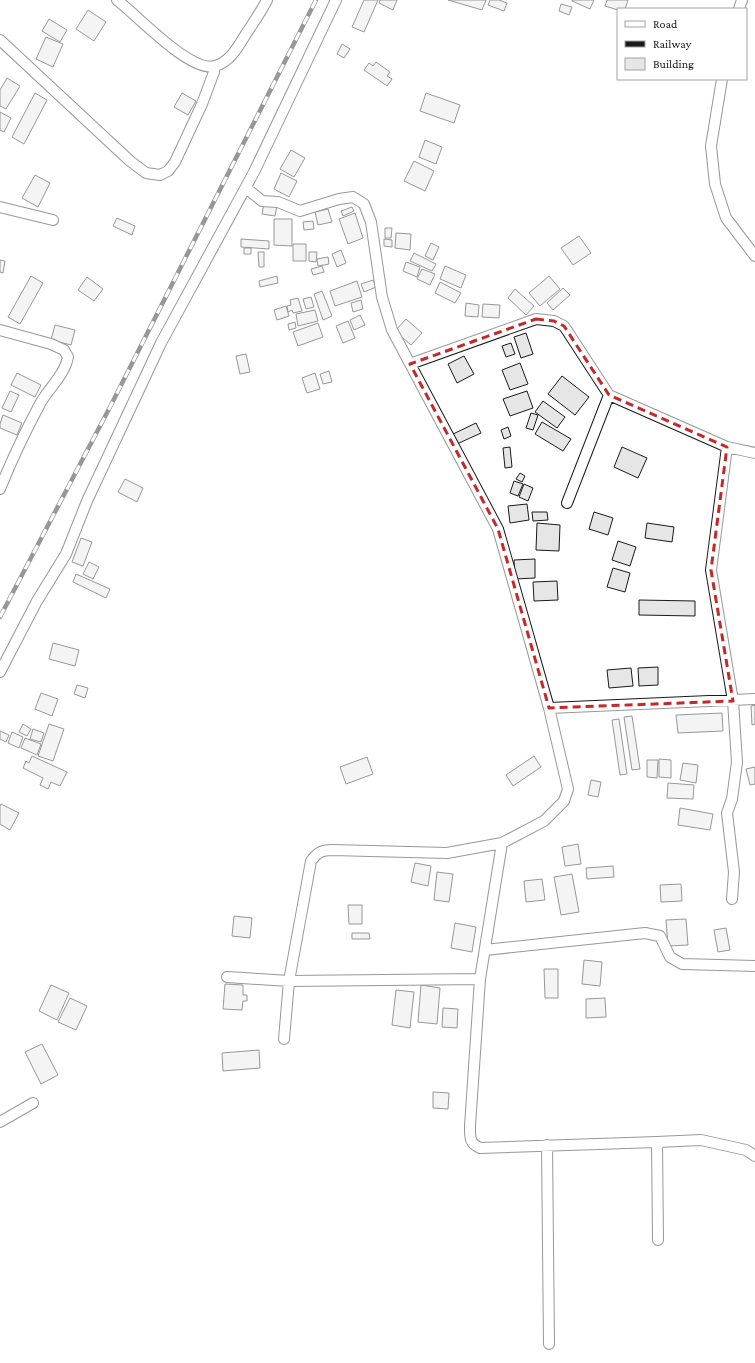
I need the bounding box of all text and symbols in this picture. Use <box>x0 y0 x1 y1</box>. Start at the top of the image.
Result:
legend <box>617 8 747 80</box>
text: Road <box>653 17 678 31</box>
text: Railway <box>653 37 692 51</box>
text: Building <box>653 57 694 71</box>

